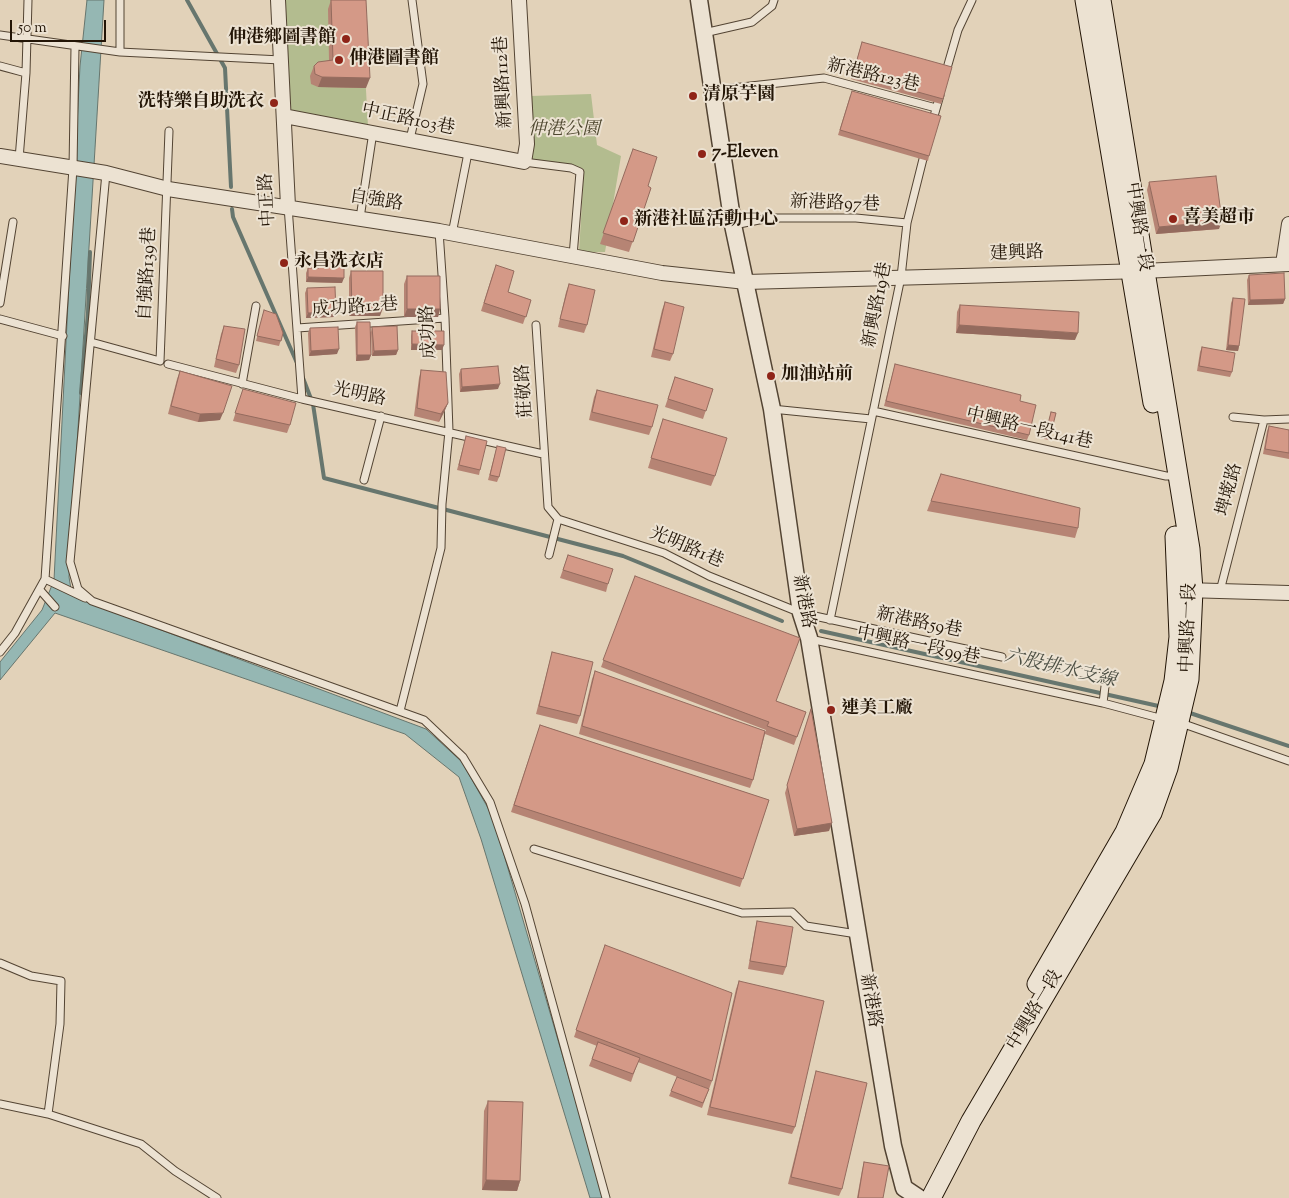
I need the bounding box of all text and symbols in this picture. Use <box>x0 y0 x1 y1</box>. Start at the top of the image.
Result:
scale bar <box>12 10 109 42</box>
text: 50 m <box>18 18 47 39</box>
place label: 伸港鄉圖書館 <box>228 28 336 50</box>
marker: 伸港鄉圖書館 <box>340 33 352 45</box>
street label: 新興路112巷 <box>492 35 518 129</box>
place label: 伸港圖書館 <box>349 49 439 71</box>
marker: 伸港圖書館 <box>333 54 345 66</box>
street label: 新港路123巷 <box>825 56 921 98</box>
place label: 清原芋園 <box>703 85 775 107</box>
marker: 清原芋園 <box>687 90 699 102</box>
place label: 洗特樂自助洗衣 <box>138 92 264 114</box>
marker: 洗特樂自助洗衣 <box>268 97 280 109</box>
street label: 中正路103巷 <box>359 101 457 141</box>
park label: 伸港公園 <box>528 120 600 142</box>
place label: 7-Eleven <box>712 143 779 165</box>
marker: 7-Eleven <box>696 148 708 160</box>
street label: 中正路 <box>257 172 281 228</box>
street label: 中興路一段 <box>1119 181 1155 273</box>
street label: 自強路 <box>348 187 404 217</box>
street label: 新港路97巷 <box>790 193 880 217</box>
place label: 喜美超市 <box>1183 208 1255 230</box>
place label: 新港社區活動中心 <box>634 210 778 232</box>
marker: 喜美超市 <box>1167 213 1179 225</box>
marker: 新港社區活動中心 <box>618 215 630 227</box>
street label: 自強路139巷 <box>136 227 162 321</box>
street label: 建興路 <box>990 243 1044 267</box>
place label: 永昌洗衣店 <box>294 252 384 274</box>
marker: 永昌洗衣店 <box>278 257 290 269</box>
street label: 新興路19巷 <box>860 260 898 350</box>
street label: 成功路12巷 <box>311 295 399 323</box>
street label: 成功路 <box>418 304 442 360</box>
street label: 莊敬路 <box>513 363 539 419</box>
place label: 加油站前 <box>781 365 853 387</box>
marker: 加油站前 <box>765 370 777 382</box>
street label: 光明路 <box>330 380 388 412</box>
street label: 中興路一段141巷 <box>964 405 1094 455</box>
street label: 埤墘路 <box>1214 461 1248 519</box>
street label: 光明路1巷 <box>646 524 726 574</box>
street label: 新港路 <box>786 573 818 631</box>
street label: 中興路一段 <box>1178 583 1202 673</box>
street label: 新港路59巷 <box>874 604 964 644</box>
street label: 中興路一段99巷 <box>854 623 982 671</box>
water label: 六股排水支線 <box>1002 646 1118 694</box>
place label: 連美工廠 <box>841 699 913 721</box>
marker: 連美工廠 <box>825 704 837 716</box>
street label: 中興路一段 <box>1004 967 1068 1055</box>
street label: 新港路 <box>854 973 884 1029</box>

